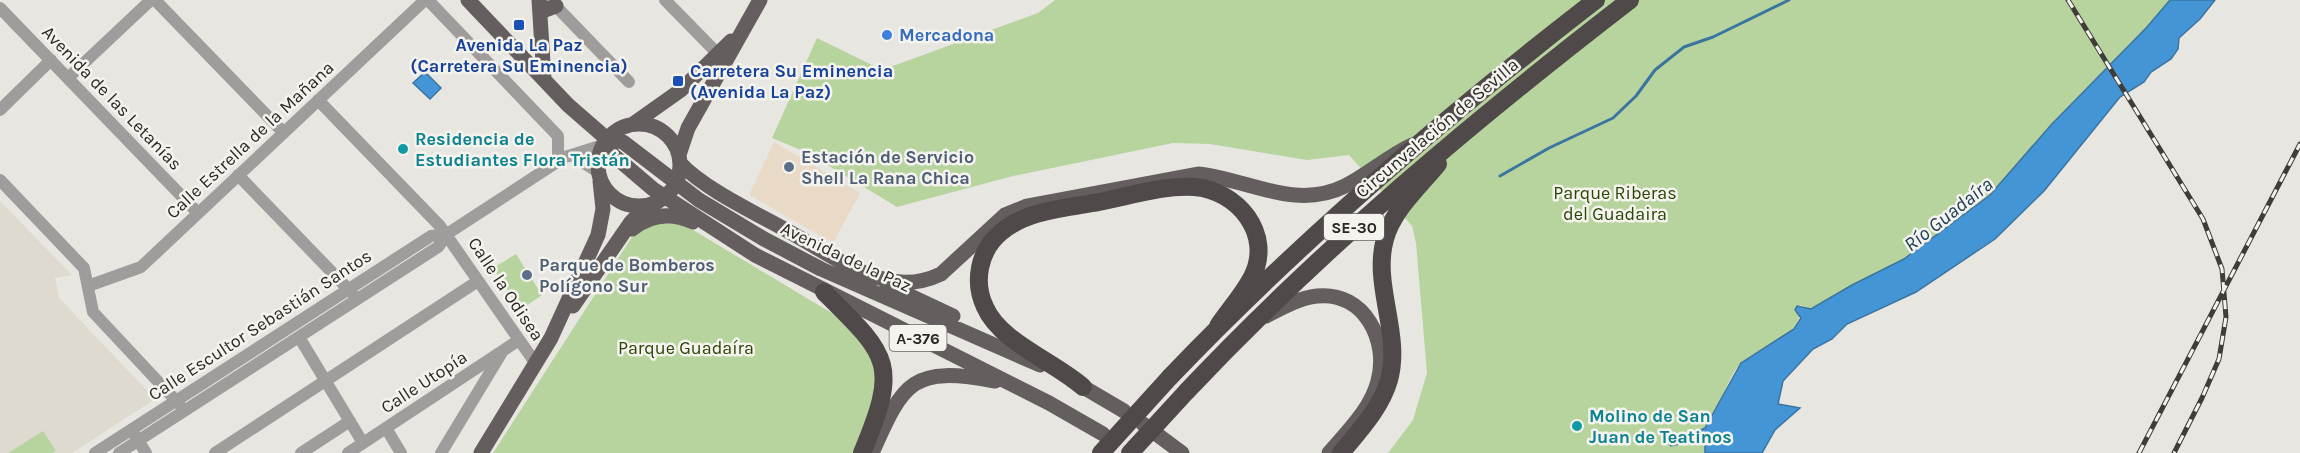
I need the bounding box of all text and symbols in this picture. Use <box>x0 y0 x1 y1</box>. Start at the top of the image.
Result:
marker: Avenida La Paz (Carretera Su Eminencia) <box>512 18 526 32</box>
street label: Avenida de las Letanías <box>37 21 187 175</box>
place label: Mercadona <box>899 24 994 46</box>
marker: Mercadona <box>880 28 894 42</box>
place label: Avenida La Paz (Carretera Su Eminencia) <box>410 34 628 77</box>
street label: Circunvalación de Sevilla <box>1351 53 1523 203</box>
street label: Calle Estrella de la Mañana <box>162 57 338 223</box>
place label: Carretera Su Eminencia (Avenida La Paz) <box>690 60 893 103</box>
marker: Carretera Su Eminencia (Avenida La Paz) <box>671 74 685 88</box>
place label: Residencia de Estudiantes Flora Tristán <box>415 128 630 171</box>
marker: Residencia de Estudiantes Flora Tristán <box>396 142 410 156</box>
place label: Estación de Servicio Shell La Rana Chica <box>801 146 974 189</box>
marker: Estación de Servicio Shell La Rana Chica <box>782 160 796 174</box>
water label: Río Guadaíra <box>1899 173 1997 256</box>
park label: Parque Riberas del Guadaira <box>1553 182 1677 225</box>
road number: SE-30 <box>1324 214 1384 240</box>
street label: Avenida de la Paz <box>777 217 915 297</box>
street label: Calle la Odisea <box>463 233 549 345</box>
street label: Calle Escultor Sebastián Santos <box>144 244 376 406</box>
place label: Parque de Bomberos Polígono Sur <box>539 254 715 297</box>
marker: Parque de Bomberos Polígono Sur <box>520 268 534 282</box>
road number: A-376 <box>890 325 946 351</box>
park label: Parque Guadaíra <box>618 337 754 359</box>
street label: Calle Utopía <box>377 346 471 418</box>
place label: Molino de San Juan de Teatinos <box>1589 405 1732 448</box>
marker: Molino de San Juan de Teatinos <box>1570 419 1584 433</box>

